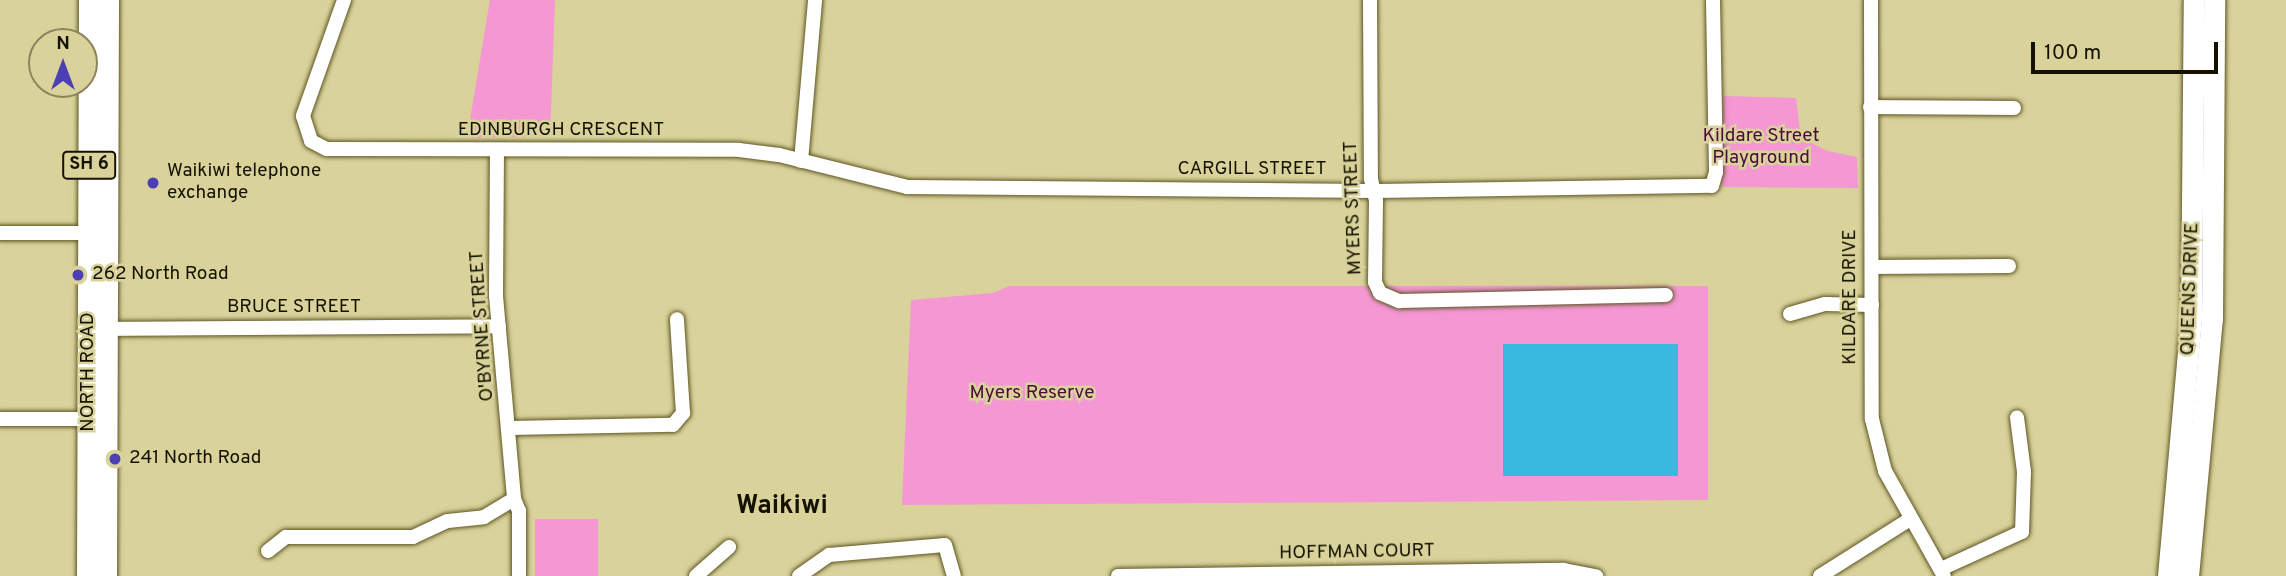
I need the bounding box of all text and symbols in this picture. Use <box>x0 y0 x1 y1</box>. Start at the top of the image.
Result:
north arrow <box>28 28 98 98</box>
scale bar <box>2034 28 2221 72</box>
text: N <box>56 32 70 56</box>
text: 100 m <box>2044 40 2101 67</box>
street label: EDINBURGH CRESCENT <box>458 120 664 142</box>
park label: Kildare Street Playground <box>1702 126 1820 170</box>
street label: MYERS STREET <box>1340 140 1368 276</box>
road number: SH 6 <box>61 150 117 180</box>
street label: CARGILL STREET <box>1177 159 1327 181</box>
place label: Waikiwi telephone exchange <box>167 161 321 205</box>
marker: Waikiwi telephone exchange <box>145 175 161 191</box>
street label: QUEENS DRIVE <box>2177 222 2205 356</box>
street label: KILDARE DRIVE <box>1840 229 1862 365</box>
street label: O'BYRNE STREET <box>466 250 500 402</box>
place label: 262 North Road <box>92 264 229 286</box>
marker: 262 North Road <box>70 267 86 283</box>
street label: BRUCE STREET <box>227 297 361 319</box>
street label: NORTH ROAD <box>78 312 100 432</box>
park label: Myers Reserve <box>970 383 1094 405</box>
place label: 241 North Road <box>129 448 261 470</box>
marker: 241 North Road <box>107 451 123 467</box>
district label: Waikiwi <box>736 491 828 523</box>
street label: HOFFMAN COURT <box>1279 540 1435 566</box>

